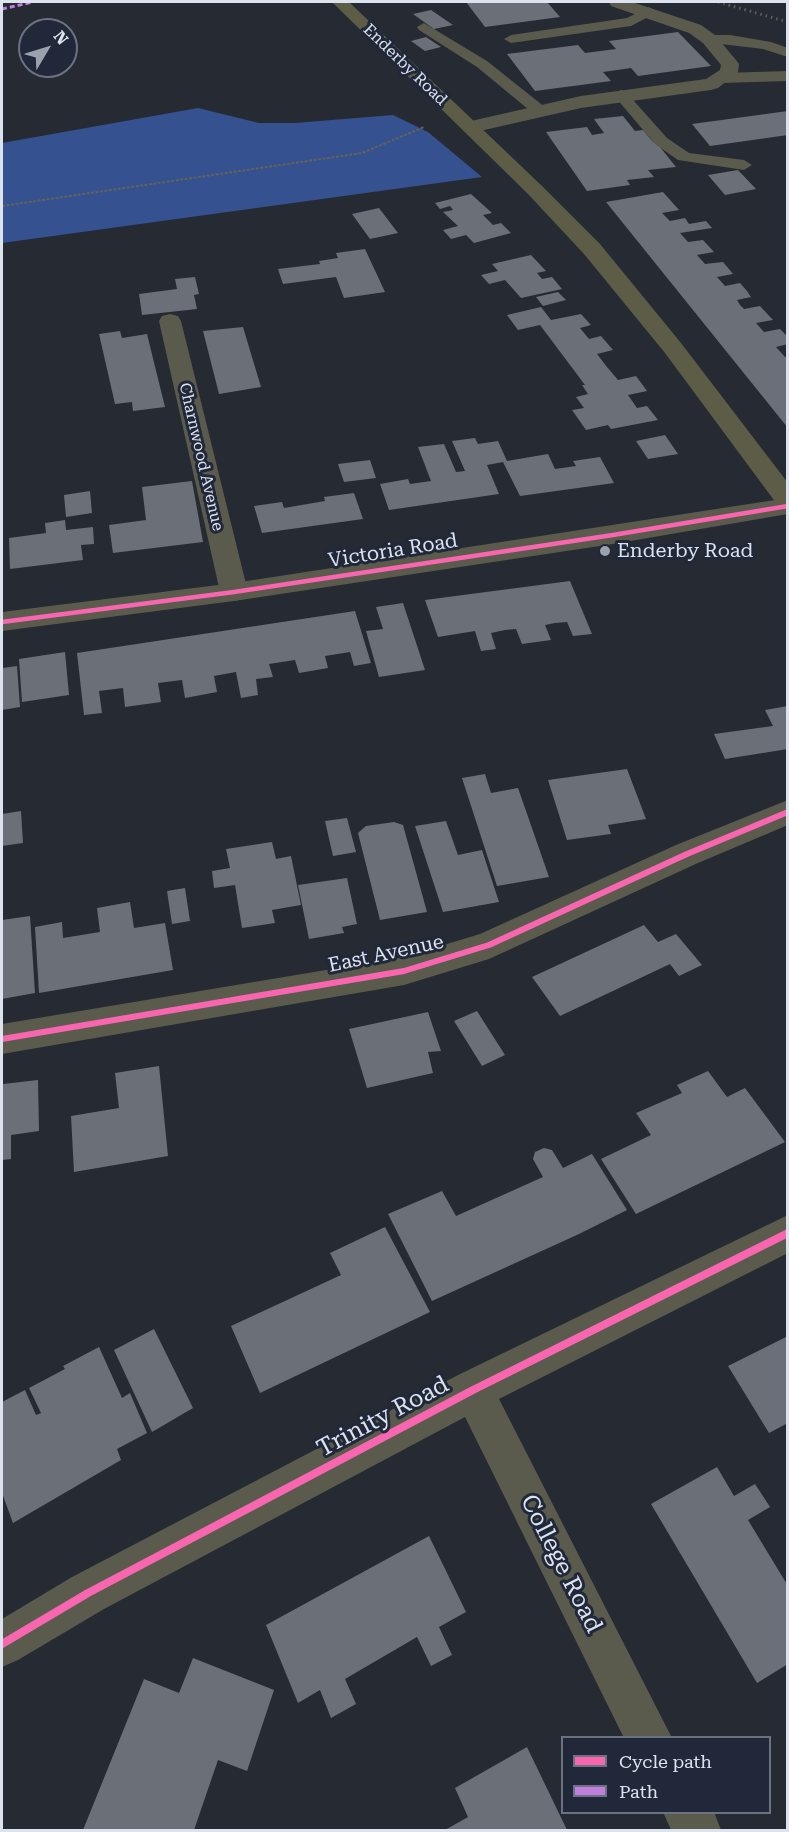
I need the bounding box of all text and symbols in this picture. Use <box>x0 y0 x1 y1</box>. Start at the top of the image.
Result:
north arrow <box>18 18 78 78</box>
street label: Enderby Road <box>359 20 451 110</box>
text: N <box>50 27 72 49</box>
street label: Charnwood Avenue <box>175 381 227 533</box>
street label: Victoria Road <box>327 529 459 573</box>
place label: Enderby Road <box>617 539 753 563</box>
marker: Enderby Road <box>598 544 612 558</box>
street label: East Avenue <box>326 930 446 978</box>
street label: Trinity Road <box>312 1370 454 1464</box>
street label: College Road <box>514 1490 608 1638</box>
legend <box>561 1736 771 1814</box>
text: Cycle path <box>619 1751 712 1772</box>
text: Path <box>619 1781 658 1802</box>

